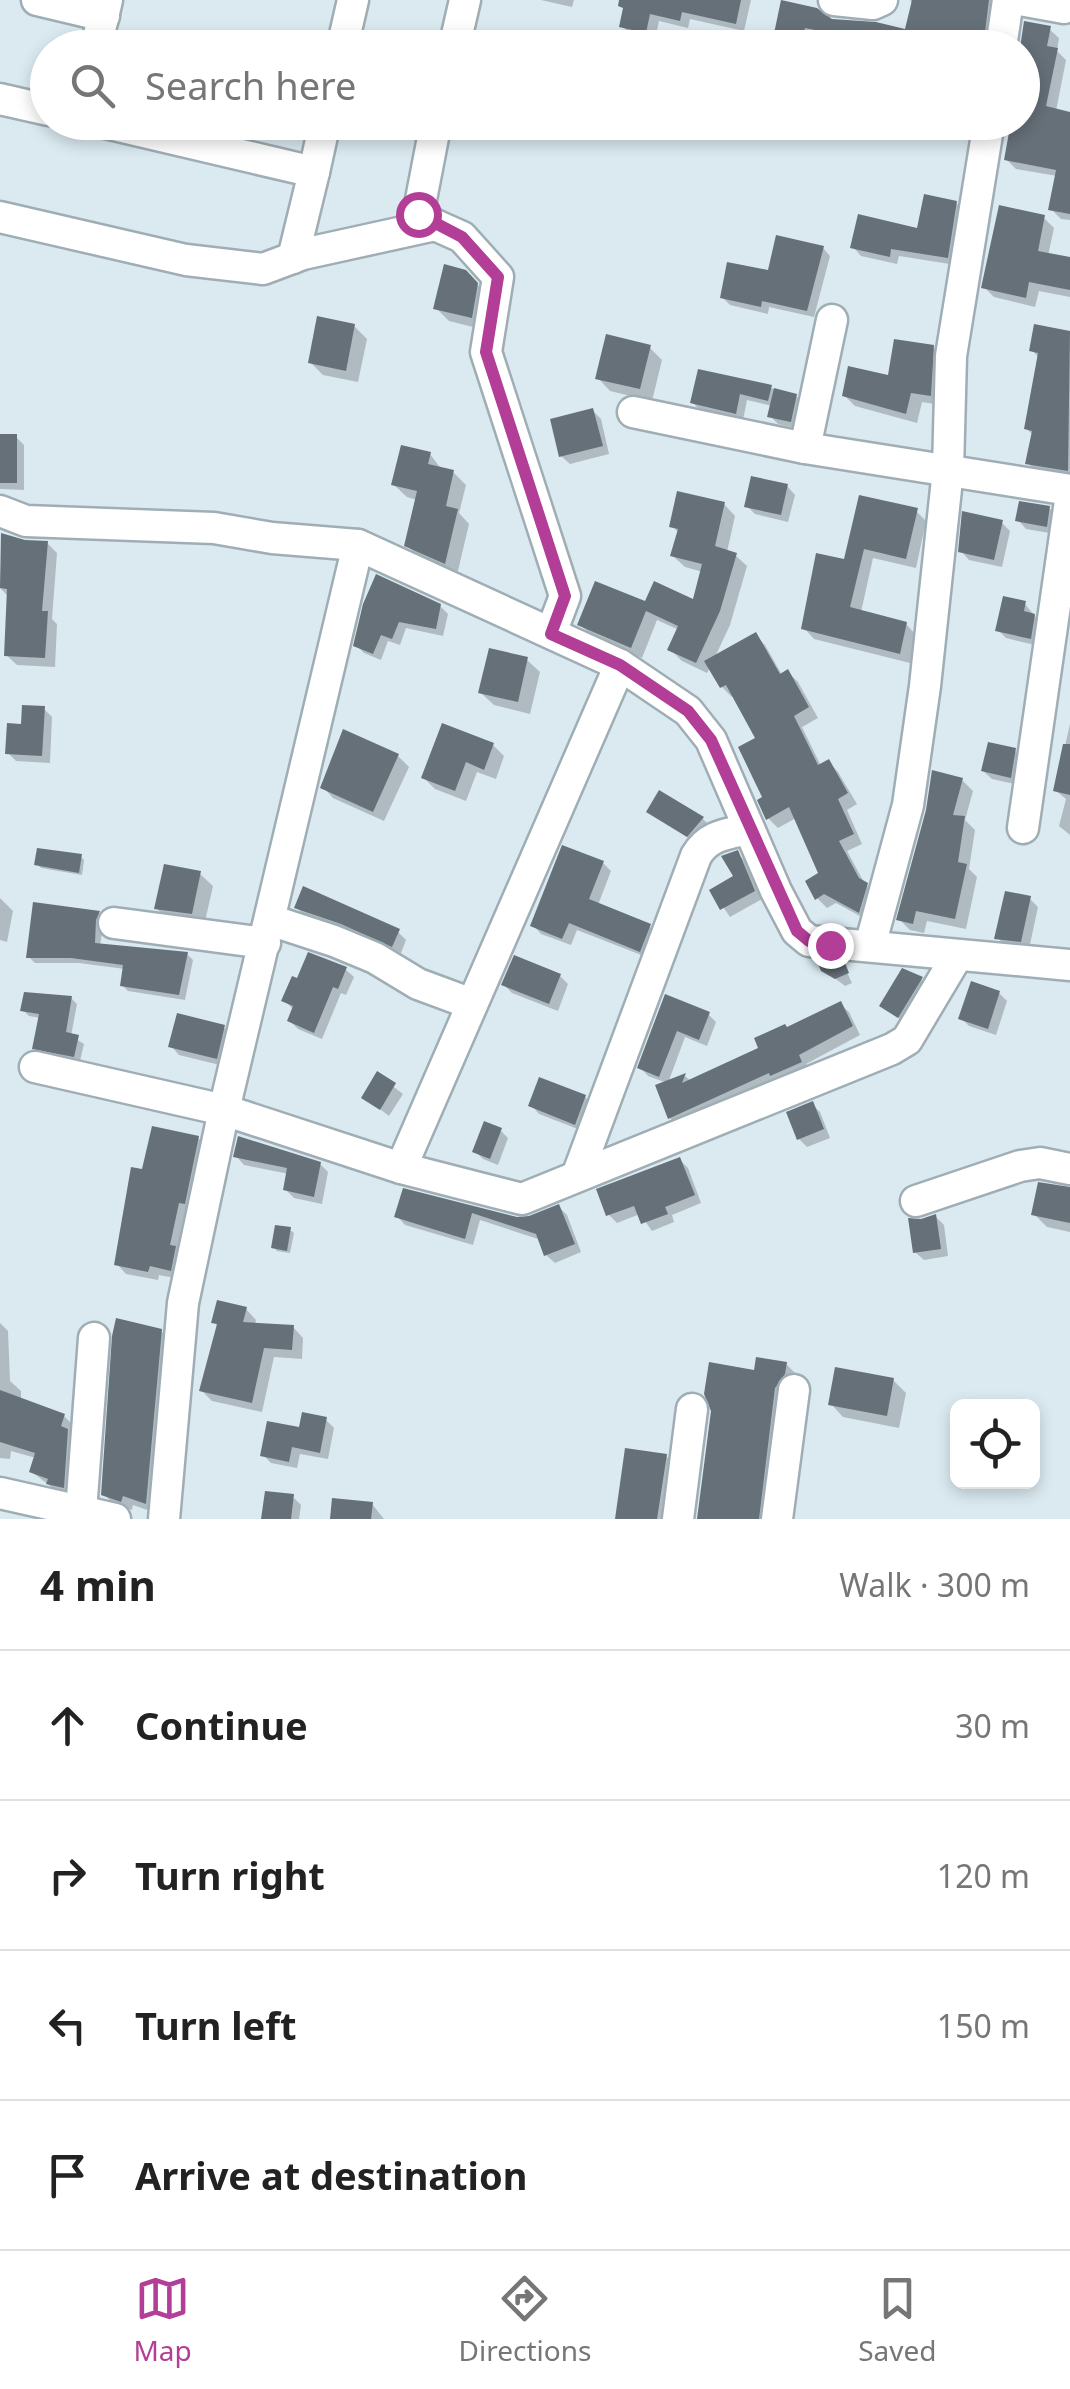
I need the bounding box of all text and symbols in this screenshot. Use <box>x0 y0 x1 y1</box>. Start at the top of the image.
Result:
search box <box>30 30 1040 140</box>
icon: search <box>65 58 120 113</box>
text: Search here <box>145 59 356 111</box>
route start <box>396 192 442 238</box>
route end <box>808 923 854 969</box>
map controls <box>950 1399 1040 1489</box>
button: locate <box>950 1399 1040 1489</box>
text: 4 min <box>40 1556 156 1613</box>
text: Walk · 300 m <box>839 1563 1030 1606</box>
icon: ahead <box>40 1698 95 1753</box>
text: Continue <box>135 1699 308 1751</box>
text: 30 m <box>955 1704 1030 1747</box>
icon: right <box>40 1848 95 1903</box>
text: Turn right <box>135 1849 325 1901</box>
text: 120 m <box>937 1854 1030 1897</box>
icon: left <box>40 1998 95 2053</box>
text: Turn left <box>135 1999 297 2051</box>
text: 150 m <box>937 2004 1030 2047</box>
icon: arrive <box>40 2148 95 2203</box>
text: Arrive at destination <box>135 2149 527 2201</box>
tab: Map <box>133 2271 192 2369</box>
tab: Directions <box>459 2271 591 2369</box>
tab: Saved <box>858 2271 937 2369</box>

